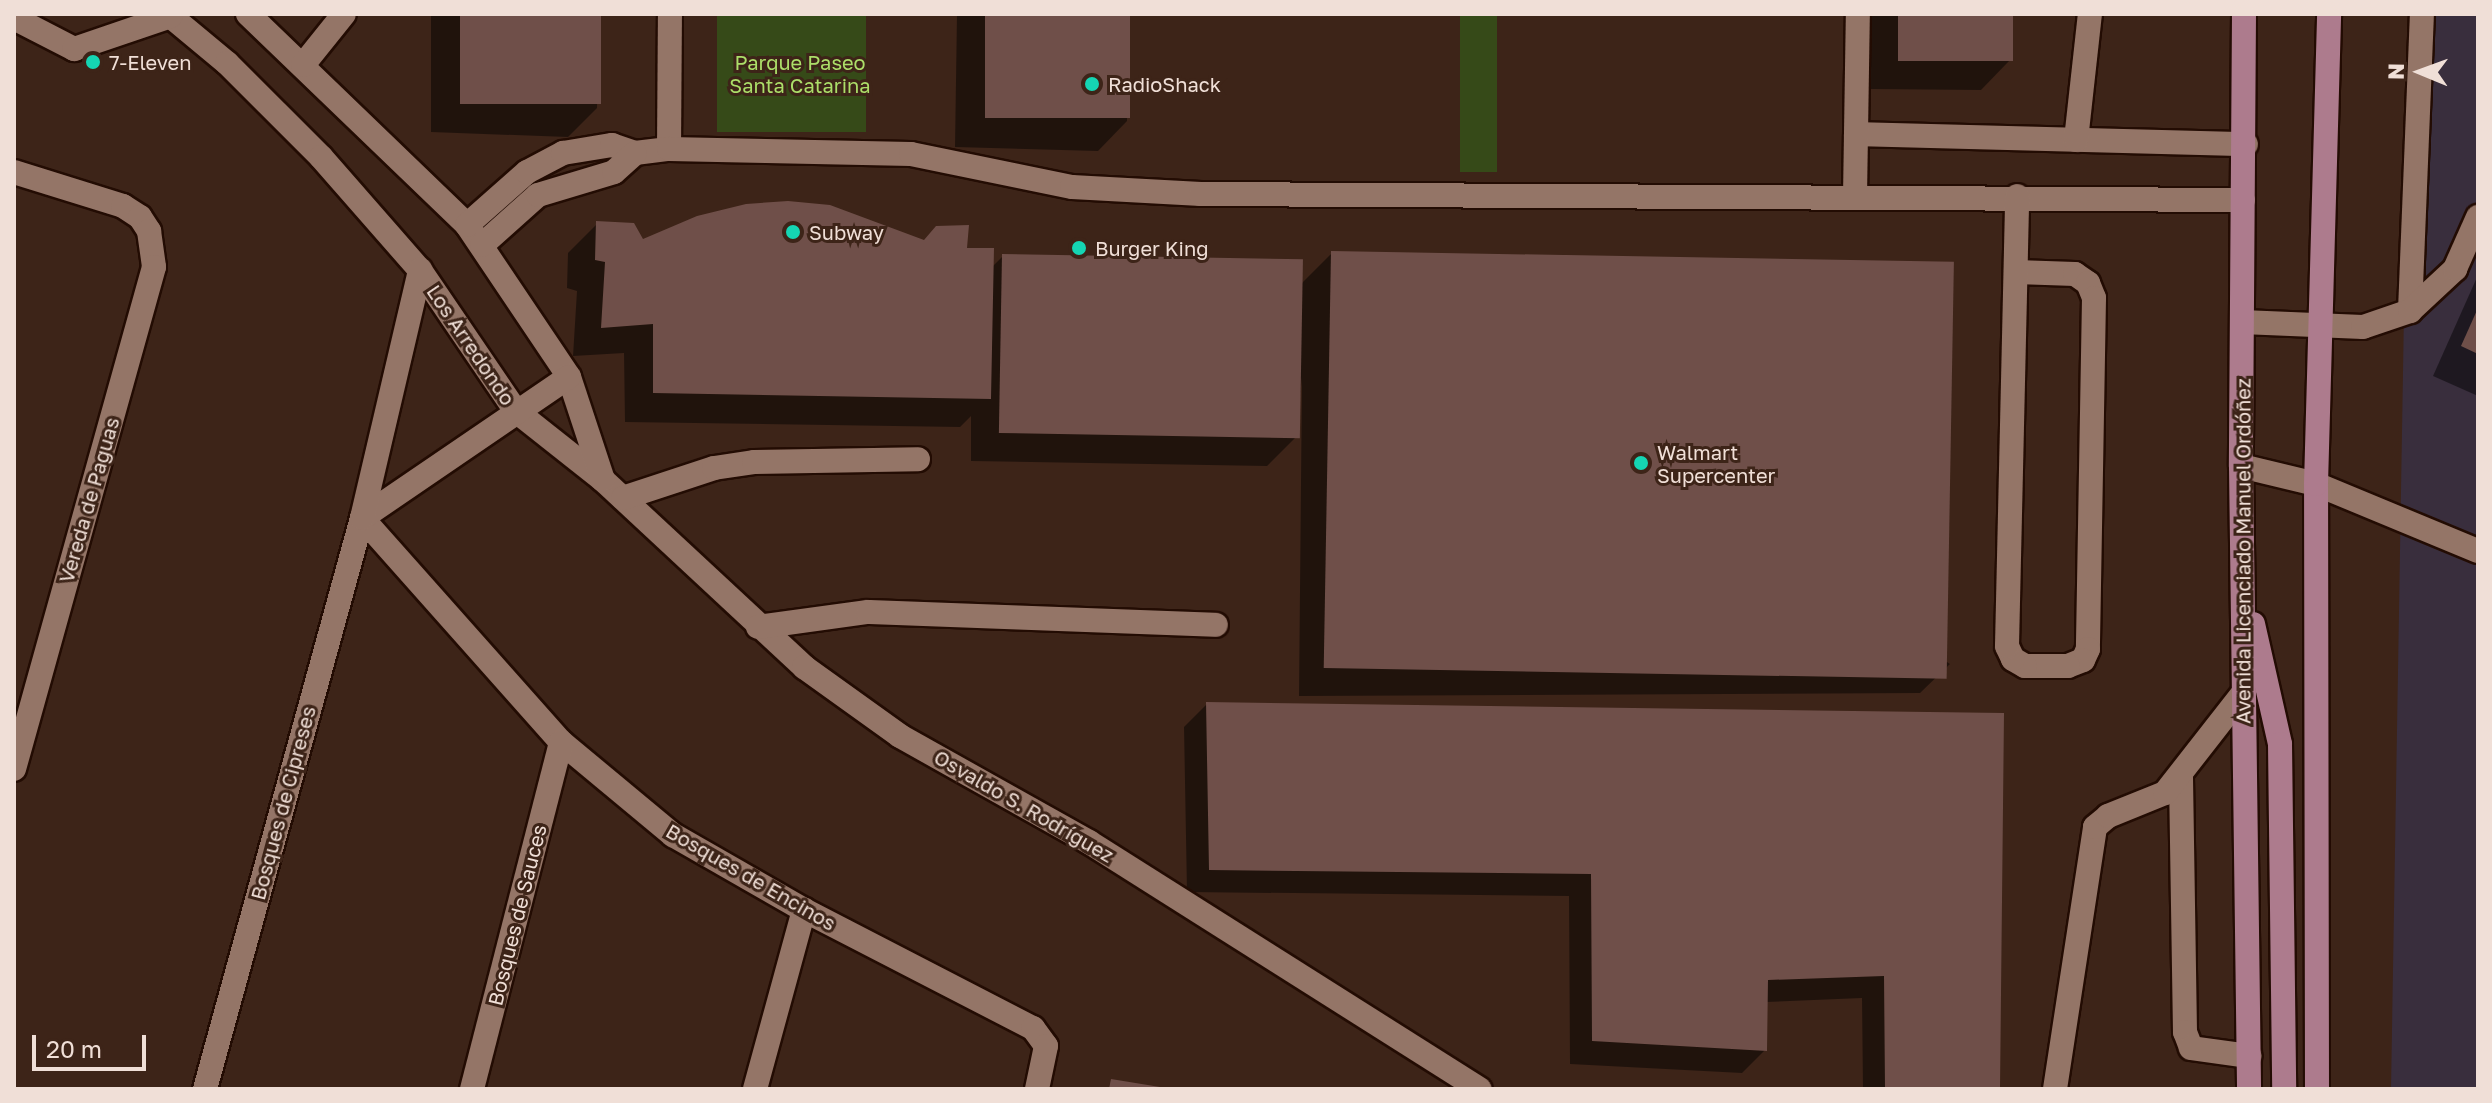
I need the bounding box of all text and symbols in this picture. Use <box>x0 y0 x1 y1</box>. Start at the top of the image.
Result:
north arrow <box>2380 32 2460 112</box>
place label: 7-Eleven <box>109 50 191 74</box>
park label: Parque Paseo Santa Catarina <box>729 51 871 98</box>
marker: 7-Eleven <box>84 53 102 71</box>
text: N <box>2382 63 2409 80</box>
place label: RadioShack <box>1108 72 1221 96</box>
marker: RadioShack <box>1083 75 1101 93</box>
place label: Subway <box>809 220 884 244</box>
marker: Subway <box>784 223 802 241</box>
place label: Burger King <box>1095 236 1209 260</box>
marker: Burger King <box>1070 239 1088 257</box>
street label: Los Arredondo <box>422 280 520 410</box>
street label: Avenida Licenciado Manuel Ordóñez <box>2231 378 2255 724</box>
street label: Vereda de Paguas <box>54 415 124 585</box>
place label: Walmart Supercenter <box>1657 440 1775 487</box>
marker: Walmart Supercenter <box>1632 454 1650 472</box>
street label: Bosques de Cipreses <box>246 703 320 903</box>
street label: Osvaldo S. Rodríguez <box>930 745 1118 867</box>
street label: Bosques de Encinos <box>662 819 840 935</box>
street label: Bosques de Sauces <box>483 822 551 1008</box>
scale bar <box>36 1019 150 1069</box>
text: 20 m <box>46 1034 102 1063</box>

